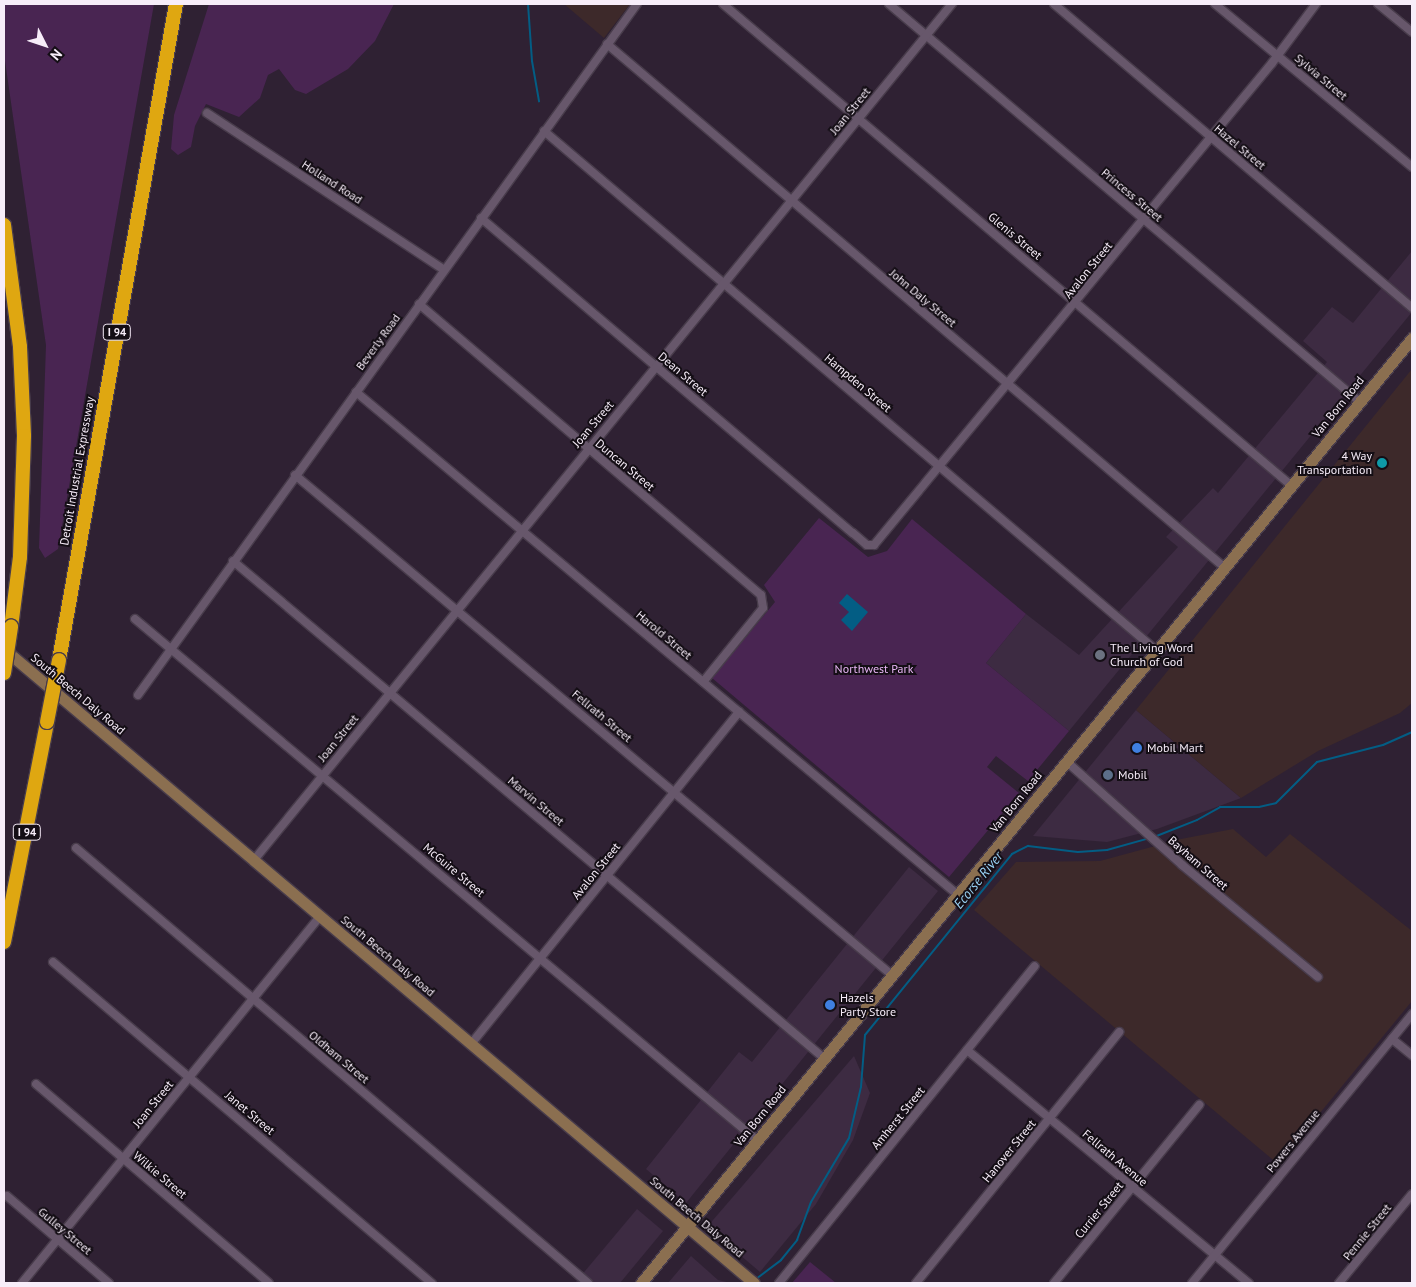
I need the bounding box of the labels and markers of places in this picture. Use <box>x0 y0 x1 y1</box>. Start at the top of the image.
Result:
place label: 4 Way Transportation <box>1297 449 1372 477</box>
marker: 4 Way Transportation <box>1376 457 1388 469</box>
place label: The Living Word Church of God <box>1110 641 1194 669</box>
marker: The Living Word Church of God <box>1094 649 1106 661</box>
place label: Mobil Mart <box>1147 741 1203 755</box>
marker: Mobil Mart <box>1131 742 1143 754</box>
place label: Mobil <box>1118 768 1147 782</box>
marker: Mobil <box>1102 769 1114 781</box>
place label: Hazels Party Store <box>840 991 896 1019</box>
marker: Hazels Party Store <box>824 999 836 1011</box>

